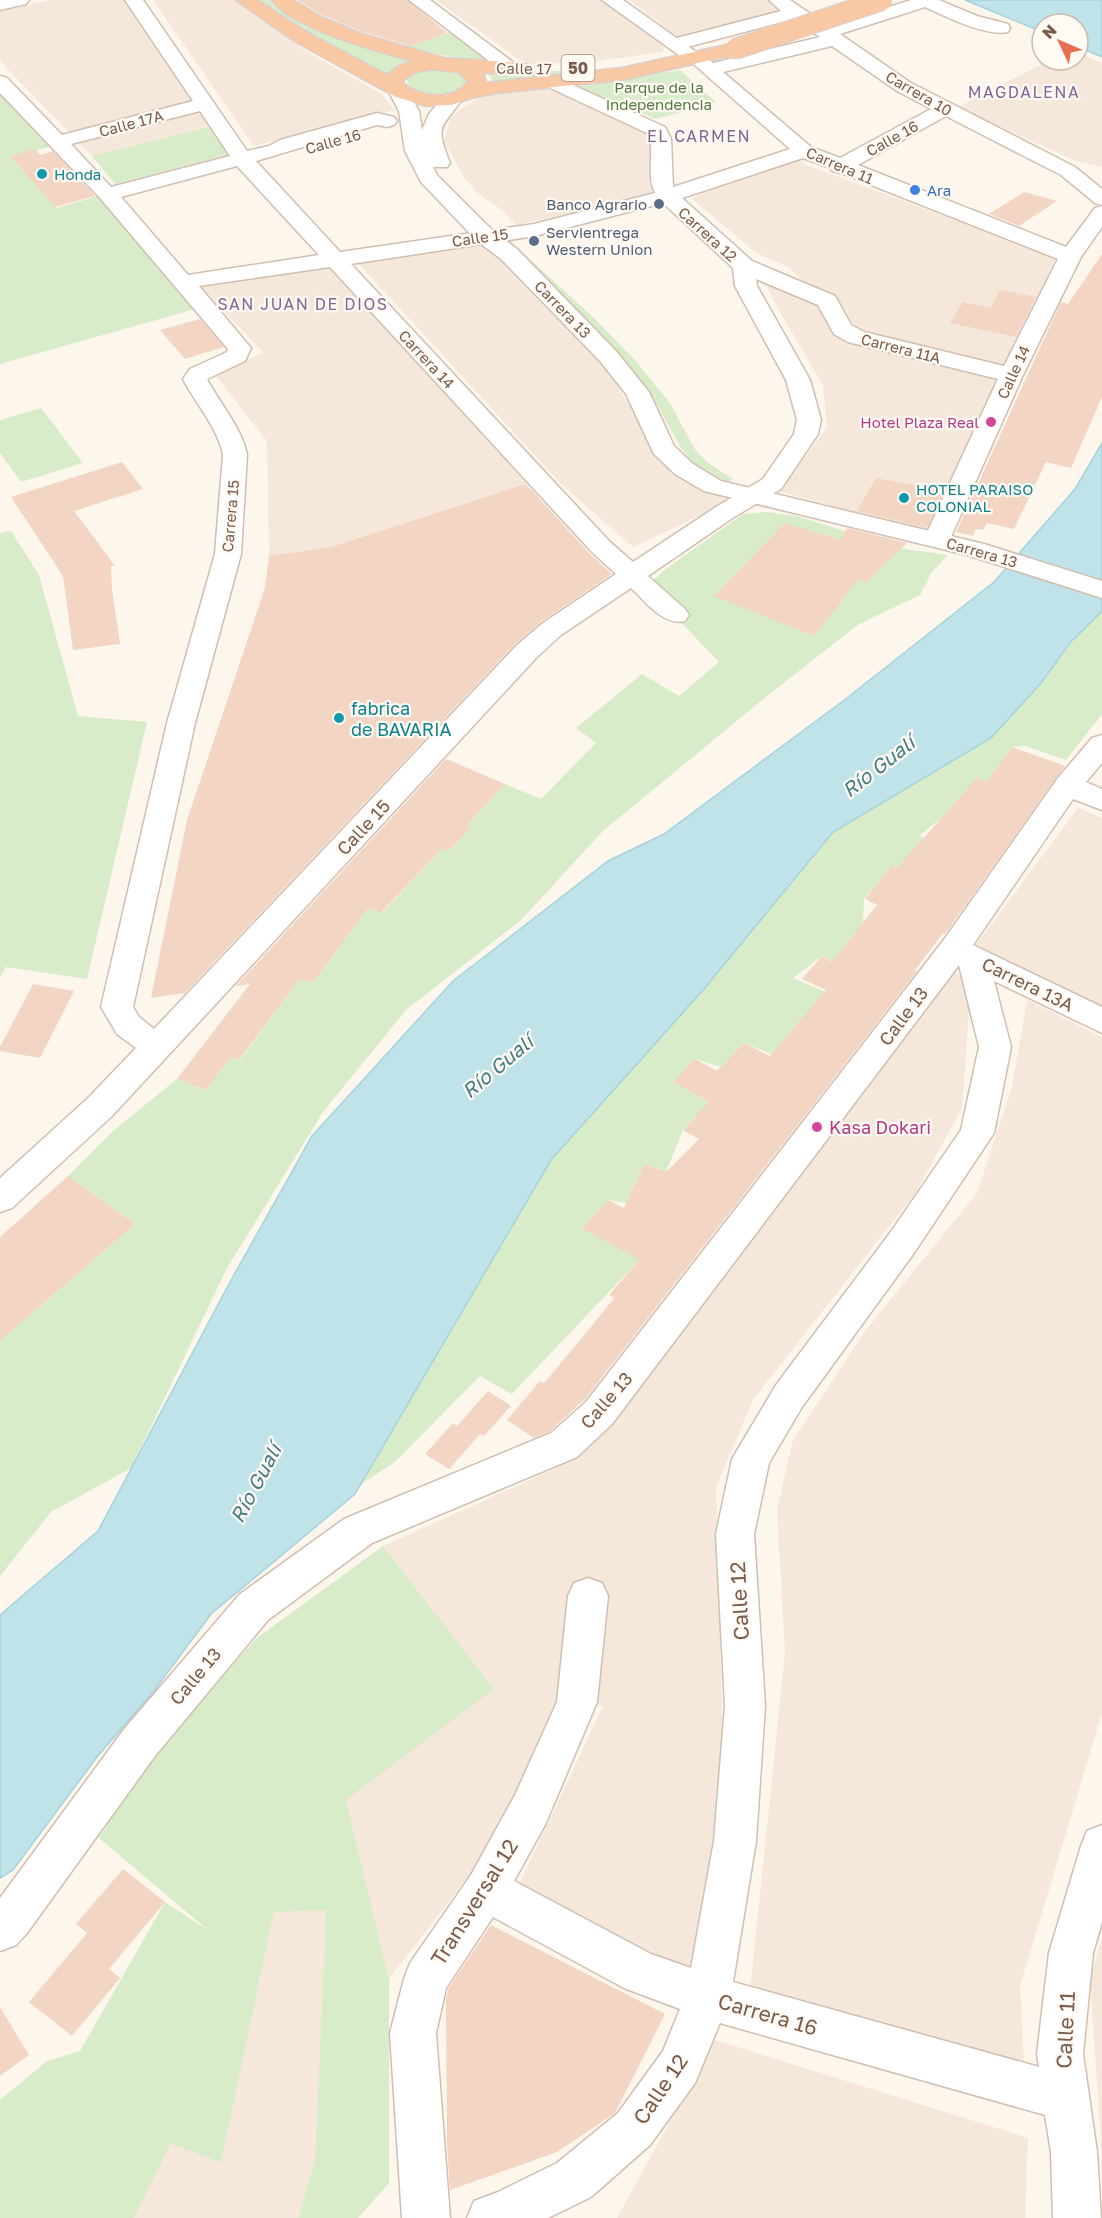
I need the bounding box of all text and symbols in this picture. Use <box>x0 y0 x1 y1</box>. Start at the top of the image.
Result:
north arrow <box>1030 12 1090 72</box>
text: N <box>1038 20 1061 43</box>
road number: 50 <box>562 55 594 81</box>
street label: Calle 17 <box>496 59 552 77</box>
street label: Carrera 10 <box>883 67 955 119</box>
park label: Parque de la independencia <box>606 78 712 113</box>
district label: MAGDALENA <box>968 82 1080 102</box>
street label: Calle 17A <box>97 106 165 140</box>
street label: Calle 16 <box>863 116 921 160</box>
street label: Calle 16 <box>303 125 363 157</box>
district label: EL CARMEN <box>647 126 751 146</box>
street label: Carrera 11 <box>804 143 876 187</box>
place label: Honda <box>54 165 101 183</box>
marker: Honda <box>35 167 49 181</box>
place label: Ara <box>927 181 951 199</box>
marker: Ara <box>908 183 922 197</box>
place label: Banco Agrario <box>546 195 647 213</box>
marker: Banco Agrario <box>652 197 666 211</box>
street label: Carrera 12 <box>675 203 741 265</box>
place label: Servientrega Western Union <box>546 223 652 258</box>
street label: Calle 15 <box>451 224 509 250</box>
marker: Servientrega Western Union <box>527 234 541 248</box>
street label: Carrera 13 <box>531 277 595 341</box>
district label: SAN JUAN DE DIOS <box>217 294 389 314</box>
street label: Carrera 14 <box>395 326 459 392</box>
street label: Carrera 11A <box>859 329 943 367</box>
street label: Calle 14 <box>993 342 1033 402</box>
place label: Hotel Plaza Real <box>860 413 979 431</box>
marker: Hotel Plaza Real <box>984 415 998 429</box>
street label: Carrera 15 <box>218 479 242 553</box>
place label: HOTEL PARAISO COLONIAL <box>916 480 1033 515</box>
marker: HOTEL PARAISO COLONIAL <box>897 491 911 505</box>
street label: Carrera 13 <box>944 533 1020 571</box>
place label: fabrica de BAVARIA <box>351 697 452 740</box>
marker: fabrica de BAVARIA <box>332 711 346 725</box>
water label: Río Gualí <box>837 727 923 802</box>
street label: Calle 15 <box>332 795 394 859</box>
street label: Carrera 13A <box>978 952 1078 1016</box>
street label: Calle 13 <box>874 982 932 1050</box>
water label: Río Gualí <box>457 1026 542 1103</box>
place label: Kasa Dokari <box>829 1116 931 1138</box>
marker: Kasa Dokari <box>810 1120 824 1134</box>
street label: Calle 13 <box>575 1367 637 1433</box>
water label: Río Gualí <box>224 1435 288 1526</box>
street label: Calle 12 <box>724 1561 754 1641</box>
street label: Calle 13 <box>165 1643 225 1709</box>
street label: Transversal 12 <box>425 1834 523 1970</box>
street label: Carrera 16 <box>715 1987 821 2041</box>
street label: Calle 11 <box>1050 1991 1080 2069</box>
street label: Calle 12 <box>627 2049 693 2129</box>

